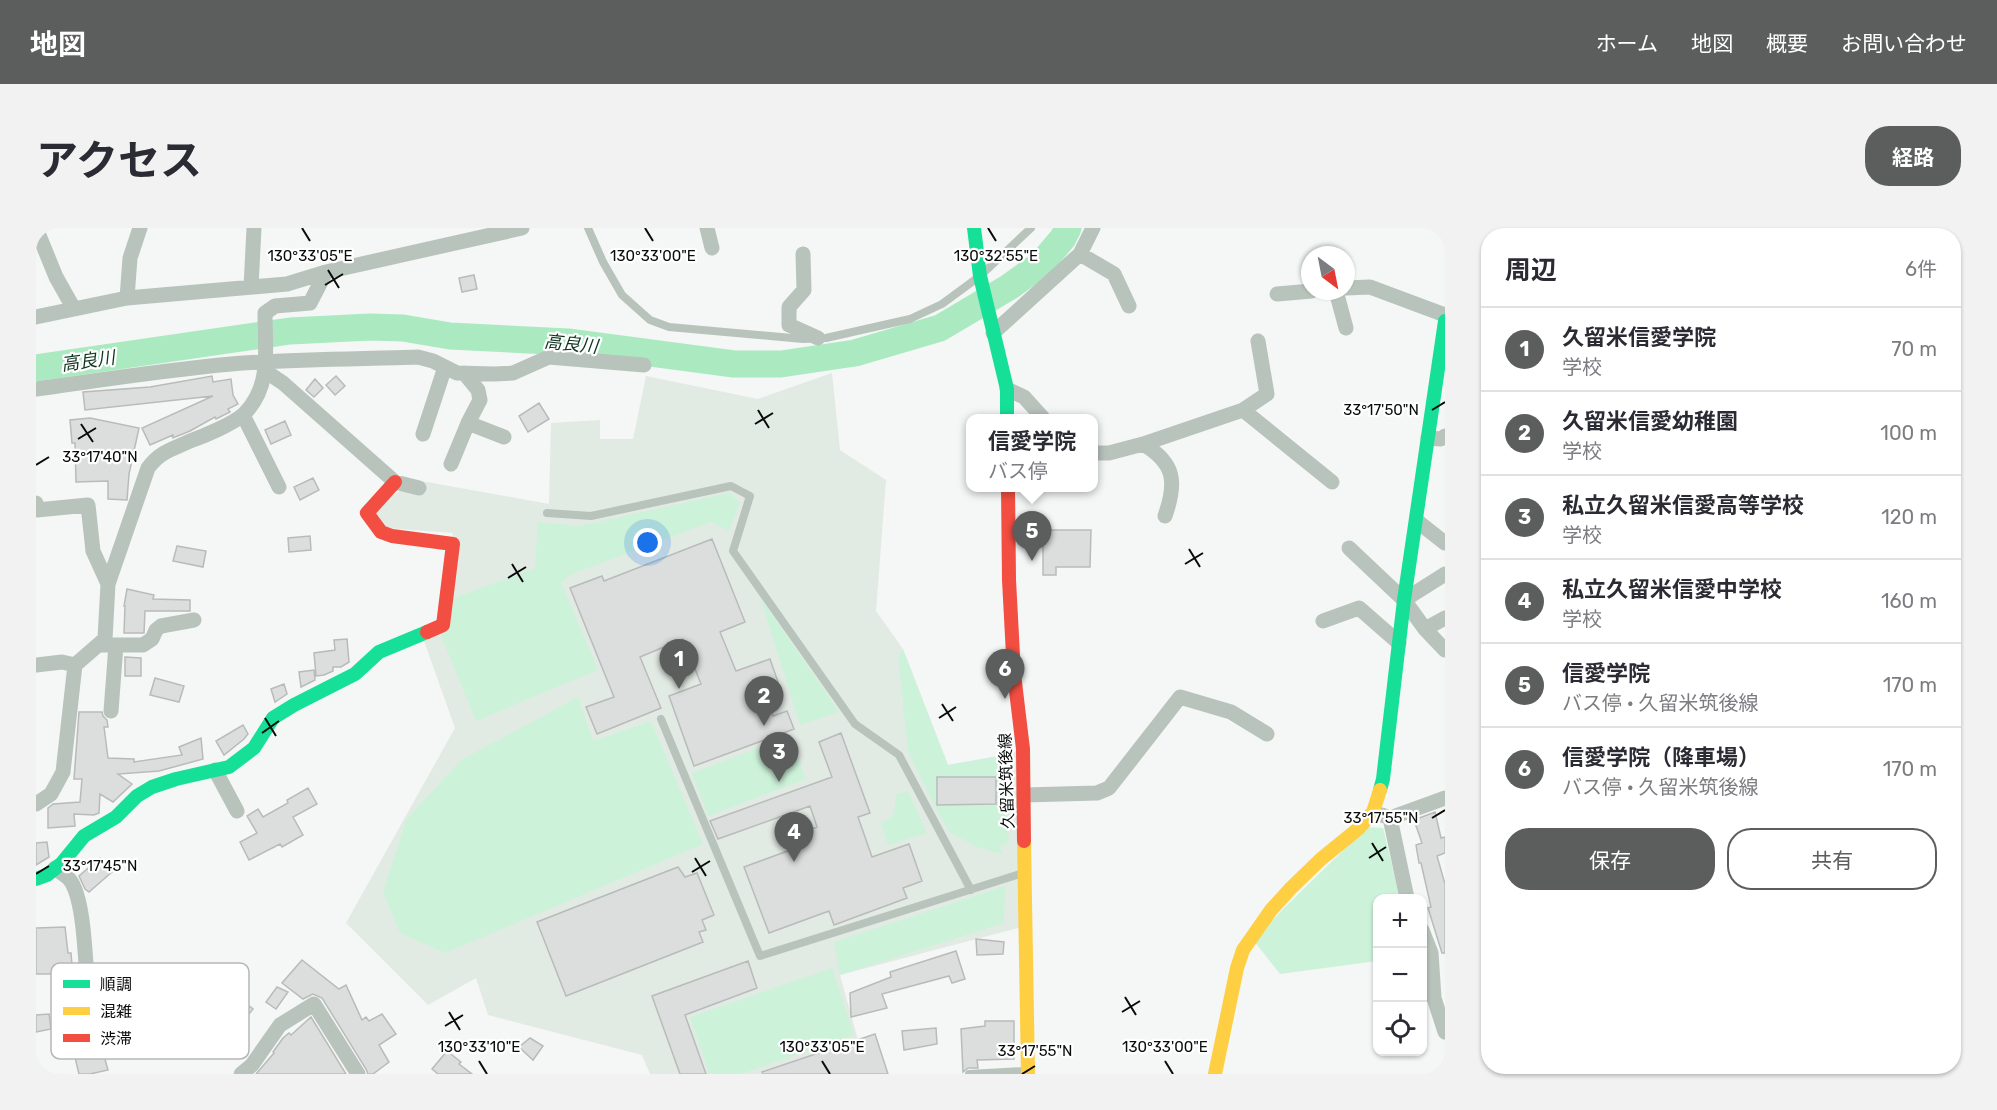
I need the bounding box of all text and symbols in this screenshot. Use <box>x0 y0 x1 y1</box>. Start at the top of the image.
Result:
text: 地図 <box>30 28 86 61</box>
text: ホーム <box>1596 31 1658 56</box>
text: 地図 <box>1691 31 1733 56</box>
text: 概要 <box>1766 31 1808 56</box>
text: お問い合わせ <box>1841 31 1967 56</box>
button: 経路 <box>1865 126 1961 186</box>
text: アクセス <box>36 136 202 186</box>
north arrow <box>1301 246 1355 300</box>
text: 130°33'05"E <box>267 247 353 265</box>
text: 130°33'00"E <box>610 247 696 265</box>
text: 130°32'55"E <box>954 247 1038 265</box>
text: 周辺 <box>1505 255 1557 286</box>
text: 6件 <box>1905 257 1937 281</box>
text: 久留米信愛学院 <box>1562 324 1716 351</box>
water label: 高良川 <box>543 330 601 358</box>
text: 1 <box>1520 337 1529 361</box>
text: 70 m <box>1891 337 1937 361</box>
water label: 高良川 <box>60 346 118 376</box>
text: 学校 <box>1562 355 1602 379</box>
text: 33°17'50"N <box>1343 401 1419 419</box>
text: 久留米信愛幼稚園 <box>1562 408 1738 435</box>
popup <box>966 414 1098 492</box>
text: 2 <box>1518 421 1531 445</box>
text: 100 m <box>1880 421 1937 445</box>
text: 信愛学院 <box>988 428 1076 455</box>
text: 学校 <box>1562 439 1602 463</box>
text: 33°17'40"N <box>62 448 138 466</box>
text: バス停 <box>988 459 1048 483</box>
text: 私立久留米信愛高等学校 <box>1562 492 1804 519</box>
text: 3 <box>1518 505 1531 529</box>
text: 120 m <box>1881 505 1937 529</box>
pin: 5 <box>1012 512 1052 561</box>
text: 学校 <box>1562 523 1602 547</box>
your location <box>633 528 662 557</box>
text: 私立久留米信愛中学校 <box>1562 576 1782 603</box>
text: 4 <box>1518 589 1531 613</box>
text: 160 m <box>1881 589 1937 613</box>
text: 学校 <box>1562 607 1602 631</box>
pin: 1 <box>660 640 698 689</box>
pin: 6 <box>986 650 1024 699</box>
text: 信愛学院 <box>1562 660 1650 687</box>
text: 5 <box>1518 673 1531 697</box>
text: 170 m <box>1883 673 1937 697</box>
pin: 2 <box>744 676 784 726</box>
text: バス停 · 久留米筑後線 <box>1562 691 1758 715</box>
pin: 3 <box>760 732 798 782</box>
street label: 久留米筑後線 <box>995 733 1018 829</box>
text: 信愛学院（降車場） <box>1562 744 1760 771</box>
text: 6 <box>1518 757 1531 781</box>
text: 170 m <box>1883 757 1937 781</box>
text: バス停 · 久留米筑後線 <box>1562 775 1758 799</box>
text: 33°17'55"N <box>1343 809 1419 827</box>
pin: 4 <box>774 812 813 862</box>
button: 保存 <box>1505 828 1715 890</box>
button: 共有 <box>1727 828 1937 890</box>
text: 33°17'45"N <box>63 857 137 875</box>
map controls <box>1373 894 1427 1056</box>
button: + <box>1373 894 1427 948</box>
button: − <box>1373 948 1427 1002</box>
legend <box>51 963 249 1059</box>
text: 順調 <box>100 975 132 994</box>
text: 混雑 <box>100 1002 132 1021</box>
button: locate <box>1373 1002 1427 1056</box>
text: 渋滞 <box>100 1029 132 1048</box>
text: 130°33'10"E <box>438 1038 520 1056</box>
text: 130°33'05"E <box>779 1038 865 1056</box>
text: 130°33'00"E <box>1122 1038 1208 1056</box>
text: 33°17'55"N <box>997 1042 1073 1060</box>

